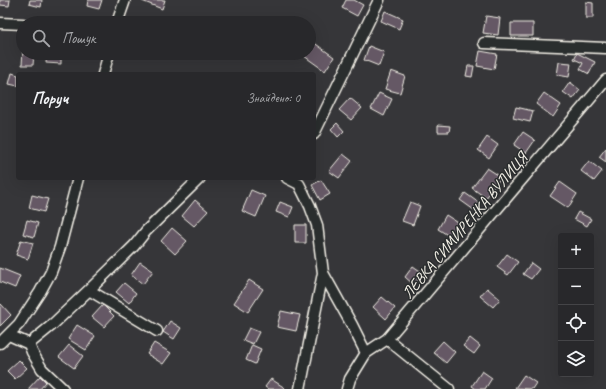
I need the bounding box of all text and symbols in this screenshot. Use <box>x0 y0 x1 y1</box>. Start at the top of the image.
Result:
search box <box>16 16 316 60</box>
icon: search <box>30 27 52 49</box>
text: Пошук <box>62 29 95 48</box>
text: Поруч <box>32 88 68 109</box>
text: Знайдено: 0 <box>246 90 300 106</box>
street label: ЛЕВКА СИМИРЕНКА ВУЛИЦЯ <box>398 147 533 303</box>
map controls <box>558 233 594 377</box>
button: + <box>558 233 594 269</box>
button: − <box>558 269 594 305</box>
button: locate <box>558 305 594 341</box>
button: layers <box>558 341 594 377</box>

